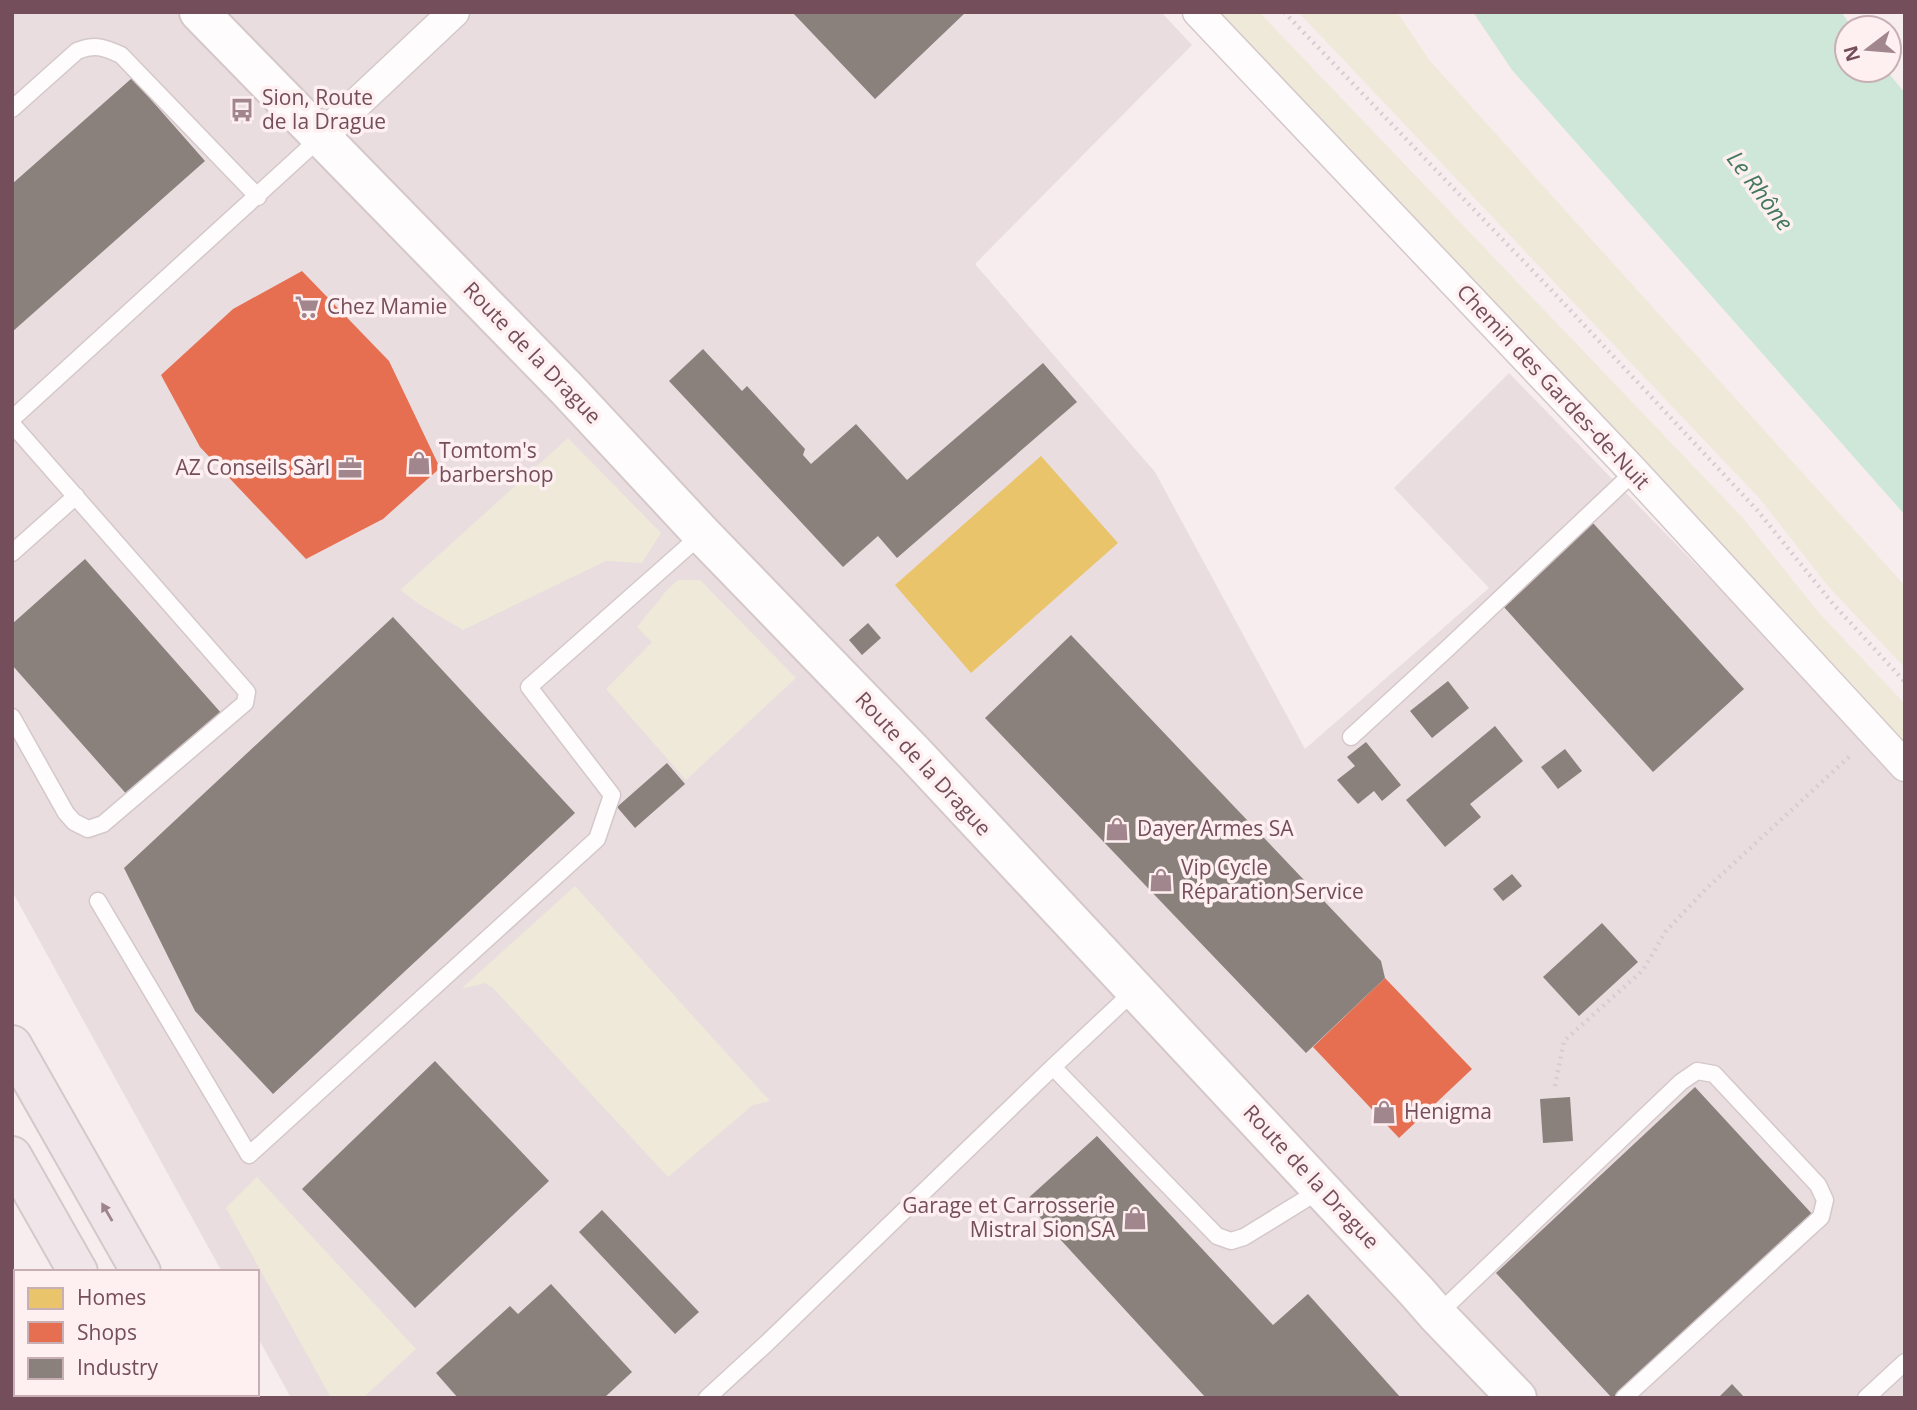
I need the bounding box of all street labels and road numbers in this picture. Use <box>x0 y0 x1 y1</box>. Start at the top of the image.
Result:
street label: Route de la Drague <box>458 275 608 429</box>
street label: Chemin des Gardes-de-Nuit <box>1451 278 1656 495</box>
street label: Route de la Drague <box>850 685 998 841</box>
street label: Route de la Drague <box>1238 1098 1386 1254</box>

